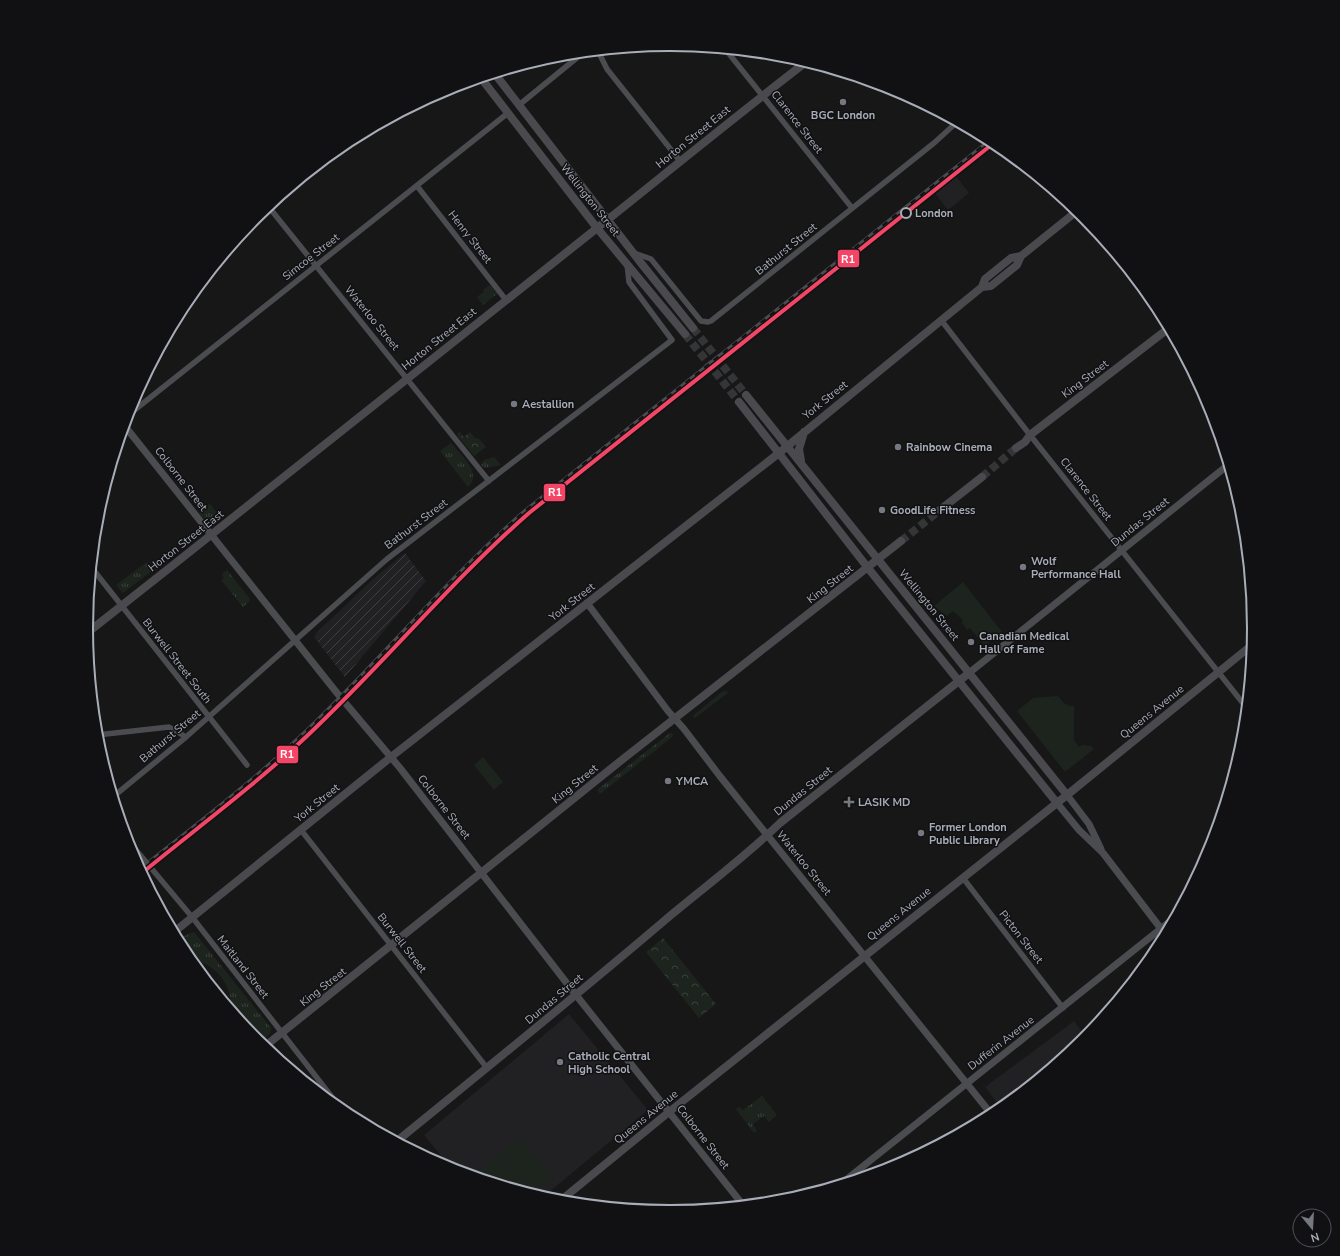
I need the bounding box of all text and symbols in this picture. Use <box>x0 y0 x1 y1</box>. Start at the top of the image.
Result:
street label: Clarence Street <box>768 87 826 157</box>
marker: BGC London <box>838 97 848 107</box>
street label: Horton Street East <box>653 102 733 172</box>
place label: BGC London <box>811 108 875 123</box>
street label: Wellington Street <box>557 161 623 239</box>
place label: London <box>915 206 953 221</box>
street label: Henry Street <box>445 207 495 267</box>
marker: London <box>900 207 912 219</box>
street label: Bathurst Street <box>752 219 820 279</box>
street label: Simcoe Street <box>279 230 343 284</box>
line badge: R1 <box>837 249 860 268</box>
text: R1 <box>841 252 855 267</box>
street label: Waterloo Street <box>341 283 403 354</box>
street label: Horton Street East <box>399 304 479 374</box>
street label: King Street <box>1059 356 1112 402</box>
street label: York Street <box>798 377 851 423</box>
place label: Aestallion <box>522 397 574 412</box>
marker: Aestallion <box>509 399 519 409</box>
place label: Rainbow Cinema <box>906 440 992 455</box>
marker: Rainbow Cinema <box>893 442 903 452</box>
street label: Colborne Street <box>151 444 211 514</box>
street label: Clarence Street <box>1057 454 1115 524</box>
line badge: R1 <box>543 483 566 502</box>
text: R1 <box>548 485 562 500</box>
street label: Dundas Street <box>1108 494 1172 550</box>
street label: Bathurst Street <box>381 495 451 553</box>
place label: GoodLife Fitness <box>890 503 976 518</box>
marker: GoodLife Fitness <box>877 505 887 515</box>
street label: Horton Street East <box>145 507 227 575</box>
place label: Wolf Performance Hall <box>1031 554 1121 582</box>
street label: King Street <box>804 561 856 607</box>
marker: Wolf Performance Hall <box>1018 562 1028 572</box>
street label: Wellington Street <box>895 566 963 644</box>
street label: York Street <box>545 579 598 625</box>
street label: Burwell Street South <box>139 615 215 707</box>
place label: Canadian Medical Hall of Fame <box>979 629 1070 657</box>
marker: Canadian Medical Hall of Fame <box>966 637 976 647</box>
street label: Queens Avenue <box>1117 682 1187 742</box>
street label: Bathurst Street <box>136 706 204 766</box>
line badge: R1 <box>276 745 299 764</box>
text: R1 <box>280 747 294 762</box>
street label: King Street <box>549 761 601 807</box>
street label: Dundas Street <box>771 763 835 819</box>
street label: Colborne Street <box>414 772 474 842</box>
place label: YMCA <box>675 774 709 789</box>
marker: YMCA <box>663 776 673 786</box>
street label: York Street <box>290 780 343 826</box>
place label: LASIK MD <box>858 795 910 810</box>
marker: LASIK MD <box>843 796 855 808</box>
place label: Former London Public Library <box>929 820 1007 848</box>
street label: Waterloo Street <box>773 828 835 899</box>
marker: Former London Public Library <box>916 828 926 838</box>
street label: Queens Avenue <box>864 884 934 944</box>
street label: Picton Street <box>996 907 1047 967</box>
street label: Burwell Street <box>374 910 430 976</box>
street label: Maitland Street <box>214 932 272 1002</box>
street label: King Street <box>297 964 349 1010</box>
street label: Dundas Street <box>522 970 586 1028</box>
street label: Dufferin Avenue <box>965 1012 1037 1074</box>
place label: Catholic Central High School <box>568 1049 651 1077</box>
marker: Catholic Central High School <box>555 1057 565 1067</box>
street label: Queens Avenue <box>611 1087 681 1147</box>
street label: Colborne Street <box>673 1102 733 1172</box>
north arrow <box>1292 1208 1332 1248</box>
text: N <box>1309 1229 1321 1245</box>

